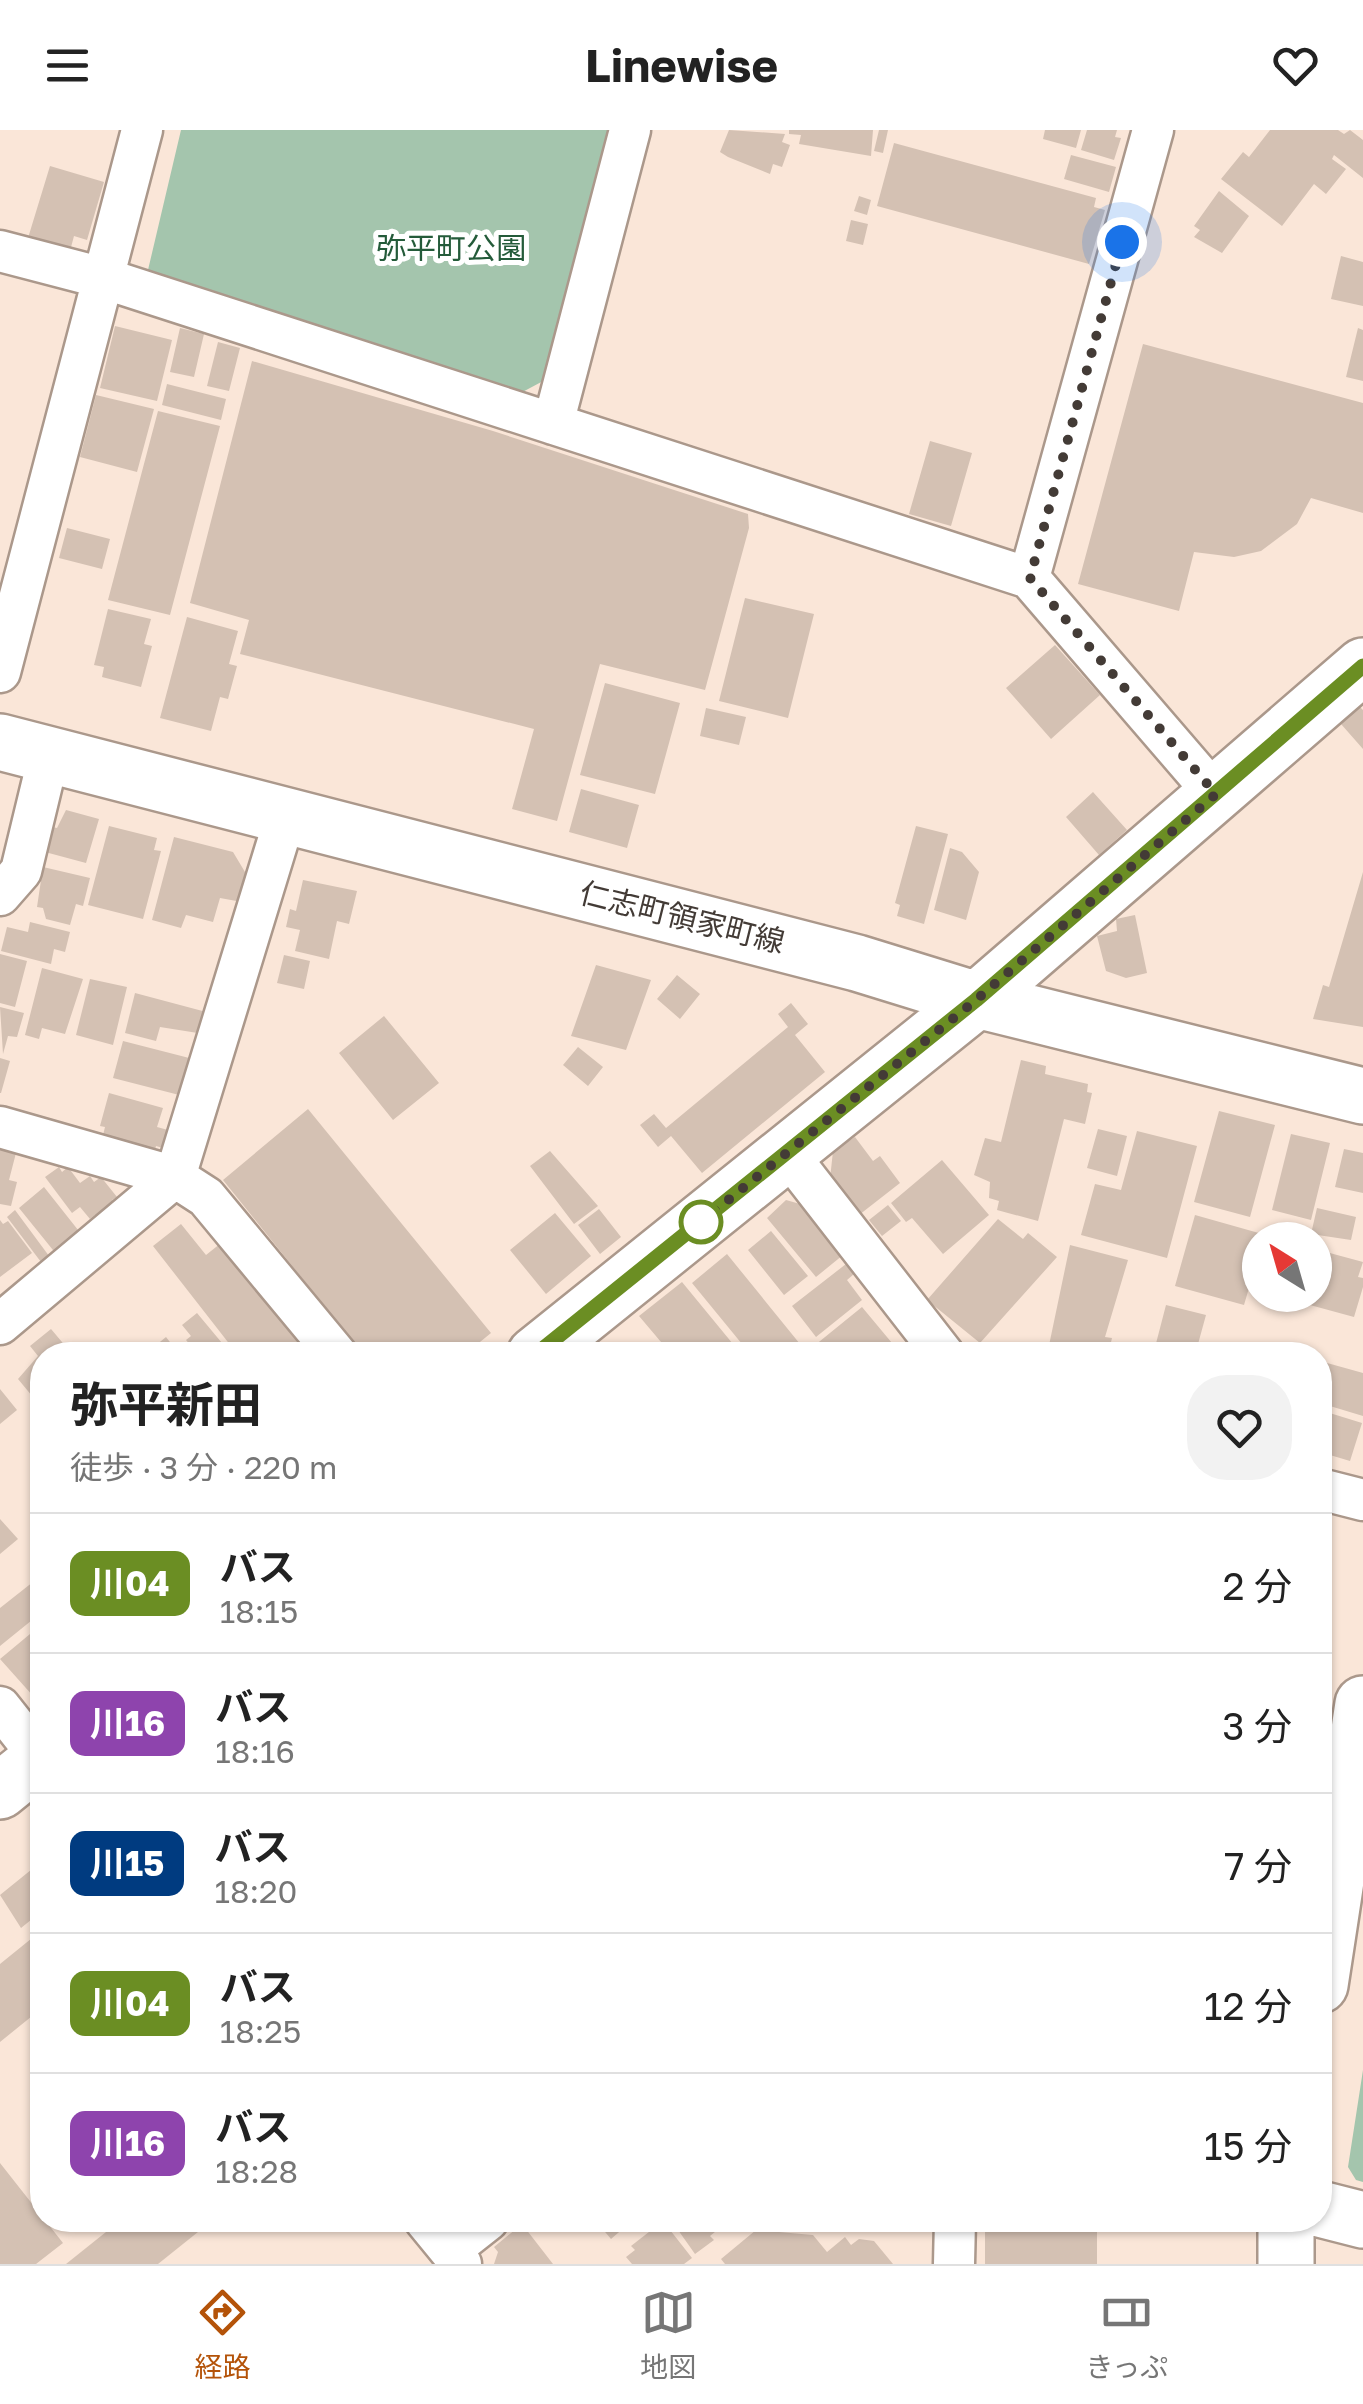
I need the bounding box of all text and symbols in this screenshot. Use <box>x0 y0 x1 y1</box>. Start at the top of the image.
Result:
icon: menu <box>40 38 95 93</box>
text: Linewise <box>585 38 778 92</box>
icon: heart <box>1268 38 1323 93</box>
your location <box>1097 217 1147 267</box>
park label: 弥平町公園 <box>376 230 526 266</box>
street label: 仁志町領家町線 <box>576 874 788 960</box>
unlabelled marker <box>680 1201 722 1243</box>
north arrow <box>1242 1222 1332 1312</box>
map controls <box>1242 1222 1332 1312</box>
text: 弥平新田 <box>70 1375 262 1433</box>
button: heart <box>1187 1375 1292 1480</box>
text: 徒歩 · 3 分 · 220 m <box>70 1448 337 1486</box>
text: バス <box>220 1544 296 1589</box>
text: 川04 <box>90 1562 170 1604</box>
text: 2 分 <box>1222 1563 1292 1608</box>
text: 18:15 <box>220 1592 298 1630</box>
text: バス <box>215 1684 291 1729</box>
text: 川16 <box>90 1702 165 1744</box>
text: 3 分 <box>1222 1703 1292 1748</box>
text: 18:16 <box>215 1732 295 1770</box>
text: バス <box>214 1824 290 1869</box>
text: 川15 <box>90 1842 164 1884</box>
text: 7 分 <box>1224 1843 1292 1888</box>
text: 18:20 <box>214 1872 297 1910</box>
text: バス <box>220 1964 296 2009</box>
text: 川04 <box>90 1982 170 2024</box>
text: 12 分 <box>1204 1983 1292 2028</box>
text: 18:25 <box>220 2012 301 2050</box>
text: バス <box>215 2104 291 2149</box>
text: 川16 <box>90 2122 165 2164</box>
text: 15 分 <box>1204 2123 1292 2168</box>
text: 18:28 <box>215 2152 298 2190</box>
tab: 経路 <box>195 2285 251 2385</box>
tab: 地図 <box>640 2285 696 2385</box>
tab: きっぷ <box>1085 2285 1168 2385</box>

